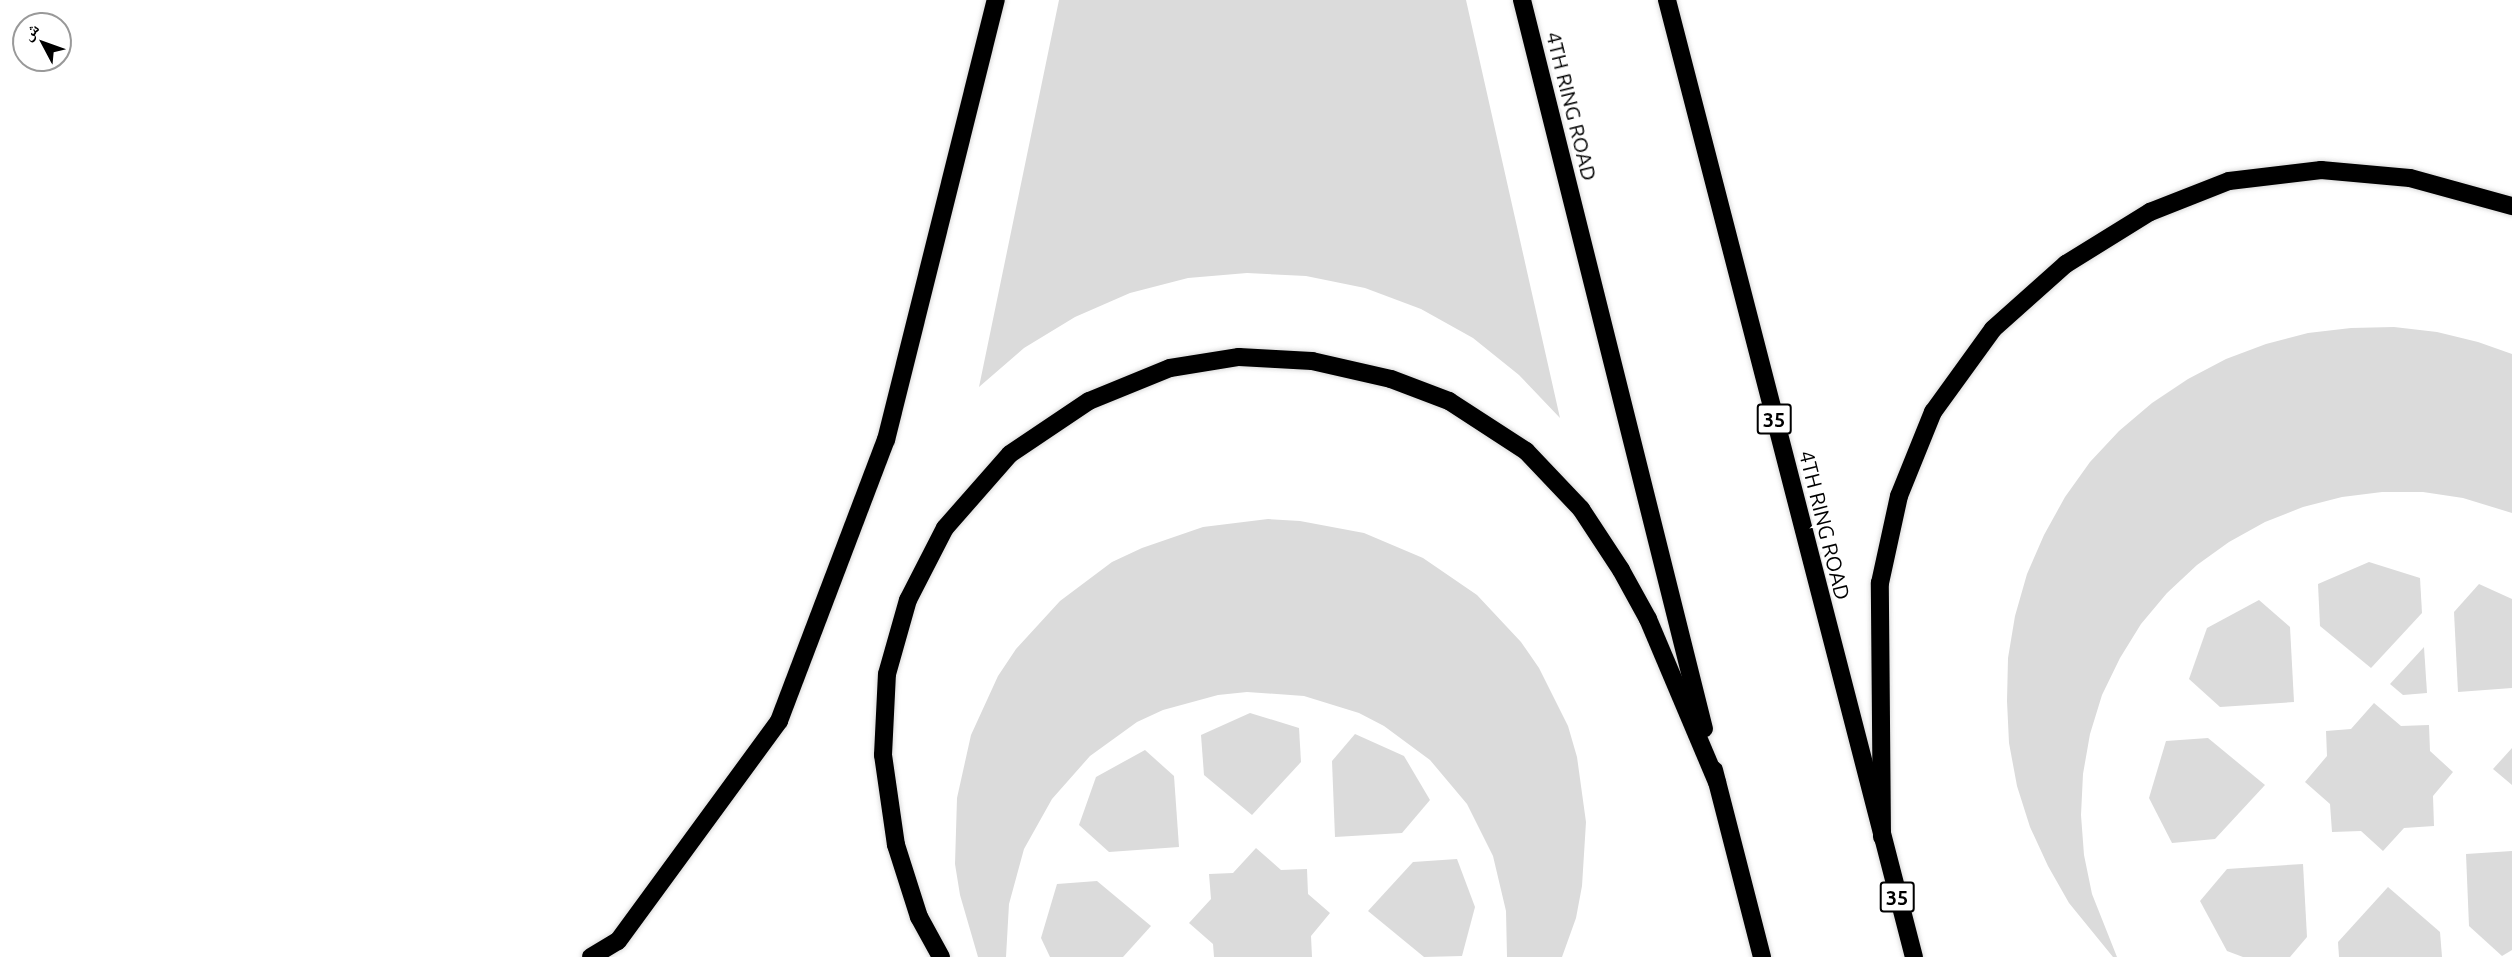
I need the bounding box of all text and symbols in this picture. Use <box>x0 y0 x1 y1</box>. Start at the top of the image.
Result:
north arrow <box>12 12 72 72</box>
text: ش <box>18 19 42 44</box>
street label: 4TH RING ROAD <box>1541 29 1603 183</box>
road number: 35 <box>1756 402 1792 436</box>
street label: 4TH RING ROAD <box>1794 448 1856 602</box>
road number: 35 <box>1879 880 1915 914</box>

